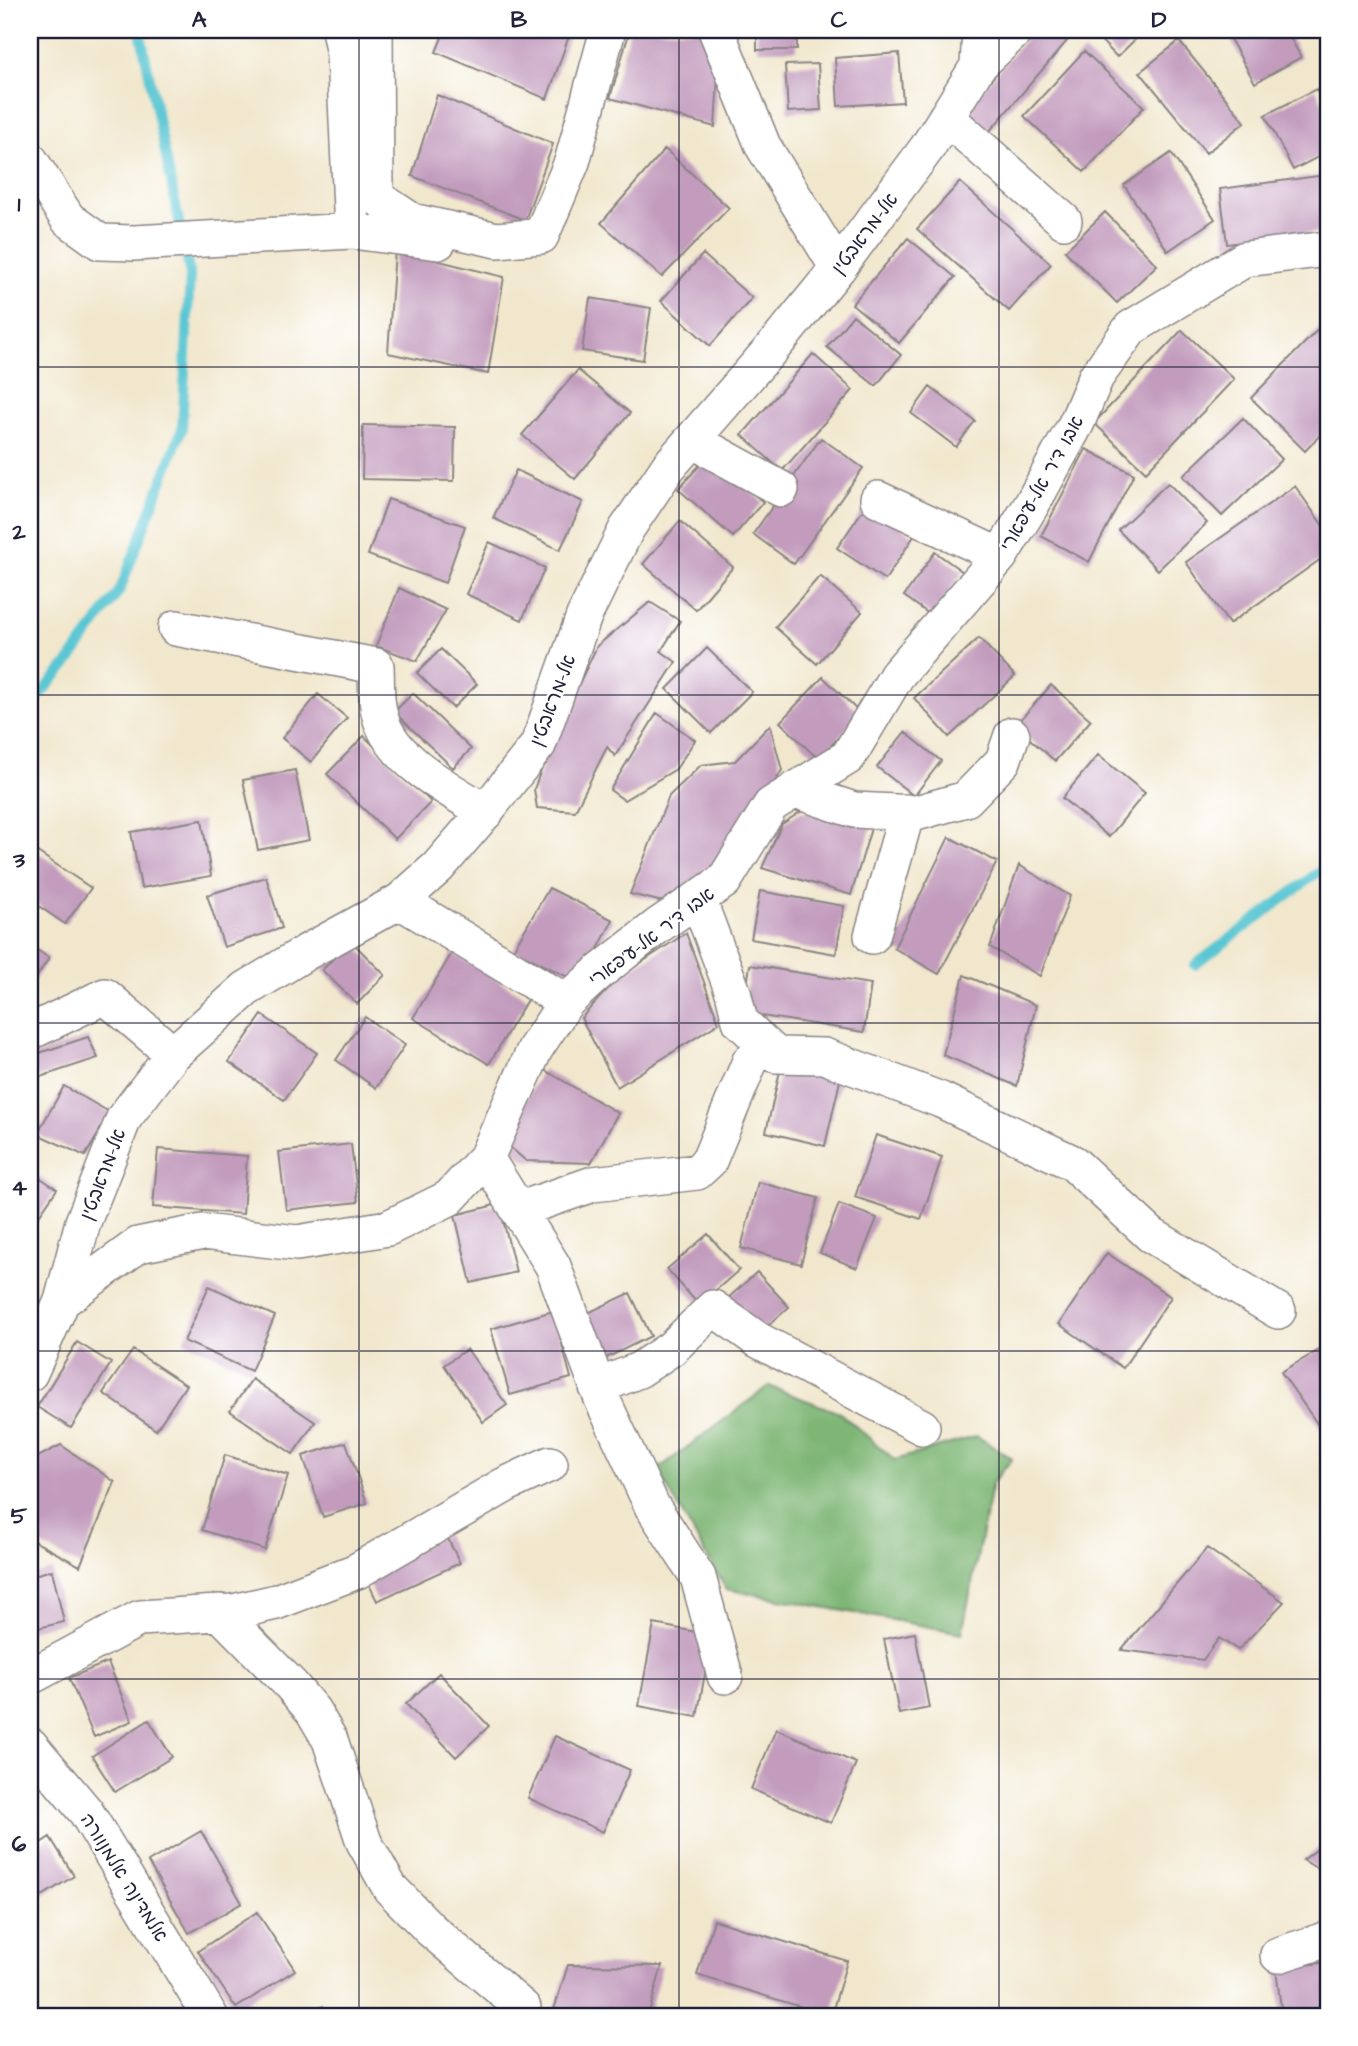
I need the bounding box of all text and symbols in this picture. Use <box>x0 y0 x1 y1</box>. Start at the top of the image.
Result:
text: A <box>192 4 207 36</box>
text: B <box>511 4 528 36</box>
text: C <box>831 4 848 36</box>
text: D <box>1152 4 1167 36</box>
street label: אל-מראבטין <box>826 187 905 280</box>
text: 1 <box>18 188 21 220</box>
street label: אבו ד'ר אל-ע'פארי <box>994 411 1091 556</box>
text: 2 <box>11 516 26 548</box>
street label: אל-מראבטין <box>524 651 583 750</box>
text: 3 <box>12 844 25 876</box>
street label: אבו ד'ר אל-ע'פארי <box>583 881 720 993</box>
street label: אל-מראבטין <box>74 1125 133 1224</box>
text: 4 <box>11 1172 27 1204</box>
text: 5 <box>11 1500 28 1532</box>
street label: אלמדינה אלמנוורה <box>73 1808 174 1947</box>
text: 6 <box>12 1828 27 1860</box>

